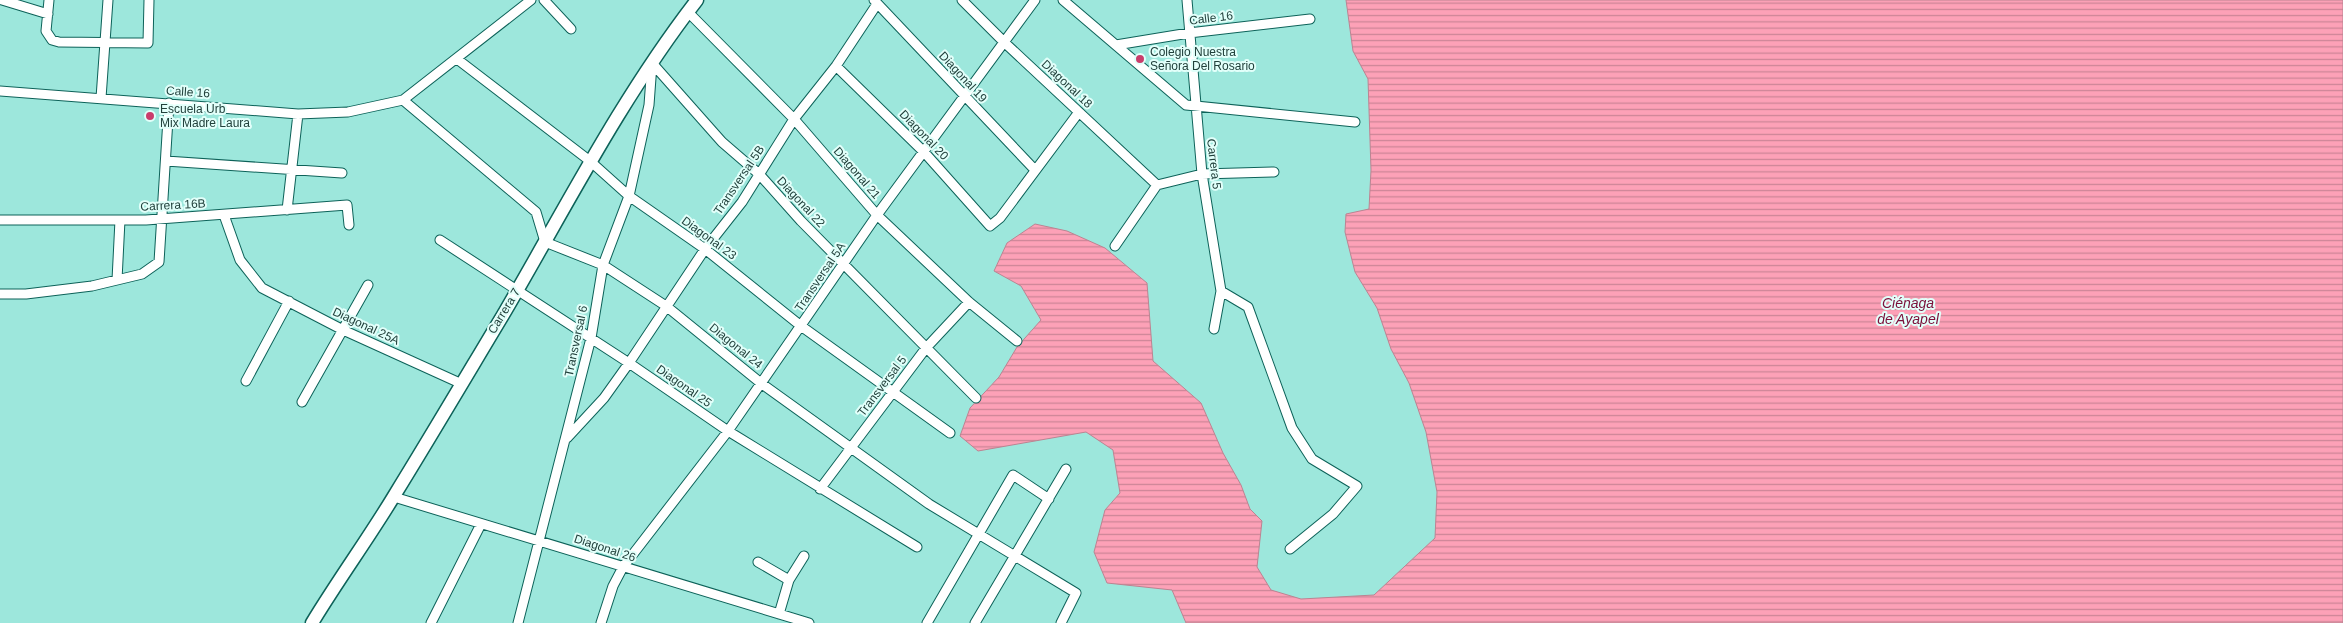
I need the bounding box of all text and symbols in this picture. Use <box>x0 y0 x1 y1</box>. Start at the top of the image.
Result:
street label: Calle 16 <box>1188 8 1234 28</box>
place label: Colegio Nuestra Señora Del Rosario <box>1150 45 1255 73</box>
street label: Diagonal 19 <box>936 49 990 105</box>
marker: Colegio Nuestra Señora Del Rosario <box>1134 53 1146 65</box>
street label: Diagonal 18 <box>1039 57 1095 111</box>
street label: Calle 16 <box>166 83 211 101</box>
place label: Escuela Urb Mix Madre Laura <box>160 102 250 130</box>
street label: Diagonal 20 <box>897 107 952 163</box>
marker: Escuela Urb Mix Madre Laura <box>144 110 156 122</box>
street label: Carrera 5 <box>1204 138 1224 190</box>
street label: Transversal 5B <box>711 143 767 217</box>
street label: Diagonal 21 <box>831 144 884 202</box>
street label: Diagonal 22 <box>774 174 828 230</box>
street label: Carrera 16B <box>140 196 206 214</box>
street label: Diagonal 23 <box>679 214 739 263</box>
street label: Transversal 5A <box>792 240 848 314</box>
street label: Carrera 7 <box>485 285 523 336</box>
water label: Ciénaga de Ayapel <box>1877 295 1940 327</box>
street label: Diagonal 25A <box>330 304 402 348</box>
street label: Transversal 6 <box>562 304 590 378</box>
street label: Diagonal 24 <box>707 320 766 372</box>
street label: Transversal 5 <box>855 353 910 419</box>
street label: Diagonal 25 <box>654 362 715 410</box>
street label: Diagonal 26 <box>572 531 638 565</box>

